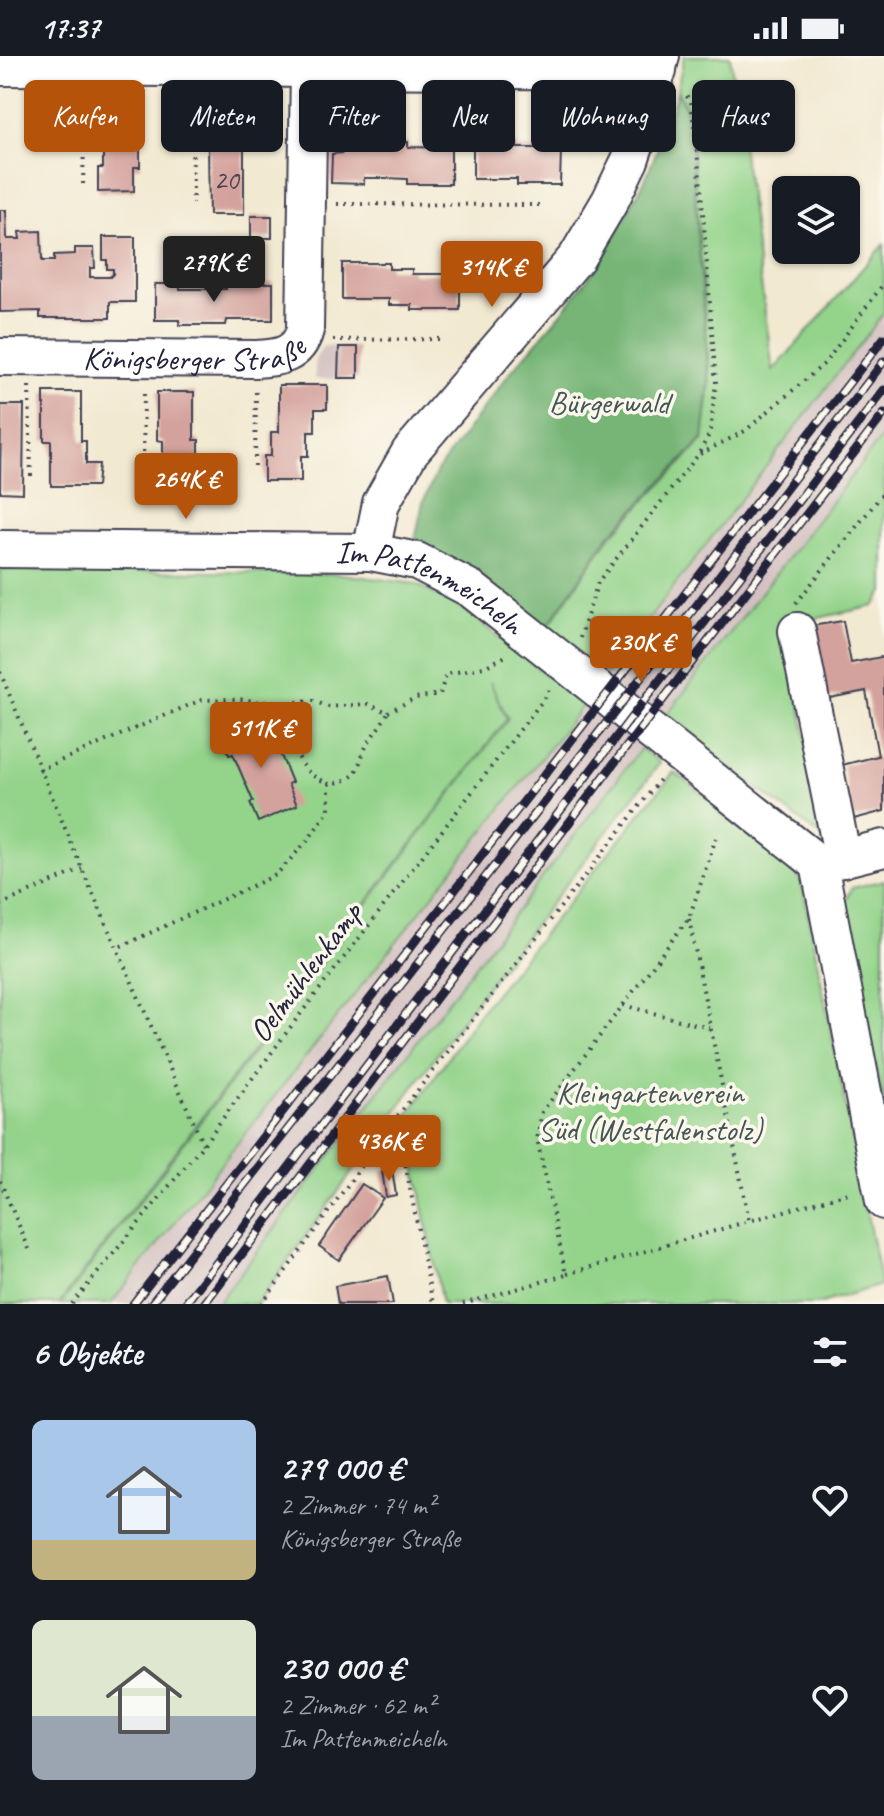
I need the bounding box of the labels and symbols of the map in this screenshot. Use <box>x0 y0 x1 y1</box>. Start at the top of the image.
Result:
house number: 20 <box>213 162 241 197</box>
pin: 279K € <box>149 236 279 304</box>
pin: 314K € <box>427 241 557 309</box>
street label: Königsberger Straße <box>83 327 317 380</box>
park label: Bürgerwald <box>549 382 674 423</box>
pin: 264K € <box>121 453 251 521</box>
street label: Im Pattenmeicheln <box>335 532 533 645</box>
pin: 230K € <box>576 616 706 684</box>
pin: 511K € <box>196 702 326 770</box>
street label: Oelmühlenkamp <box>239 893 372 1050</box>
park label: Kleingartenverein Süd (Westfalenstolz) <box>538 1072 764 1150</box>
pin: 436K € <box>324 1115 454 1183</box>

